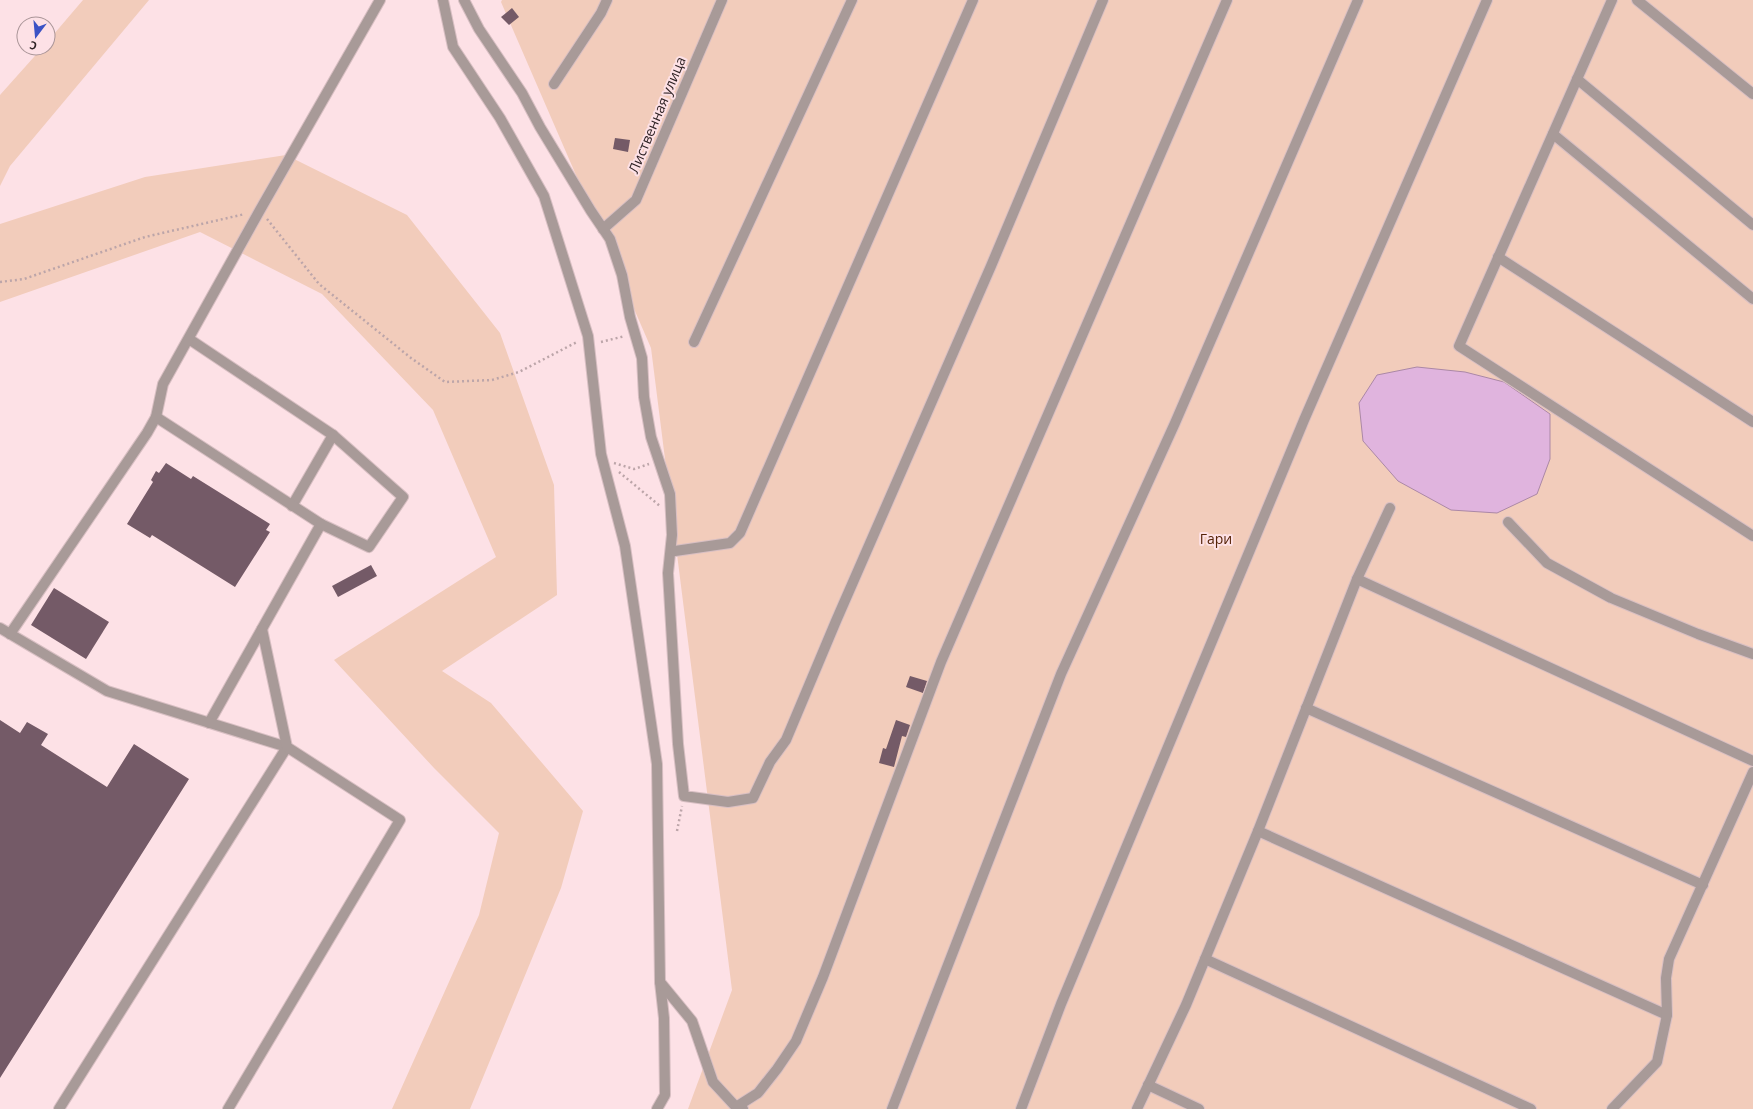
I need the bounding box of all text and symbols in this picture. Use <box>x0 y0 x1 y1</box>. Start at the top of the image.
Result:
north arrow <box>16 16 56 56</box>
text: С <box>28 38 39 54</box>
street label: Лиственная улица <box>623 53 690 176</box>
park label: Гари <box>1200 529 1232 548</box>

